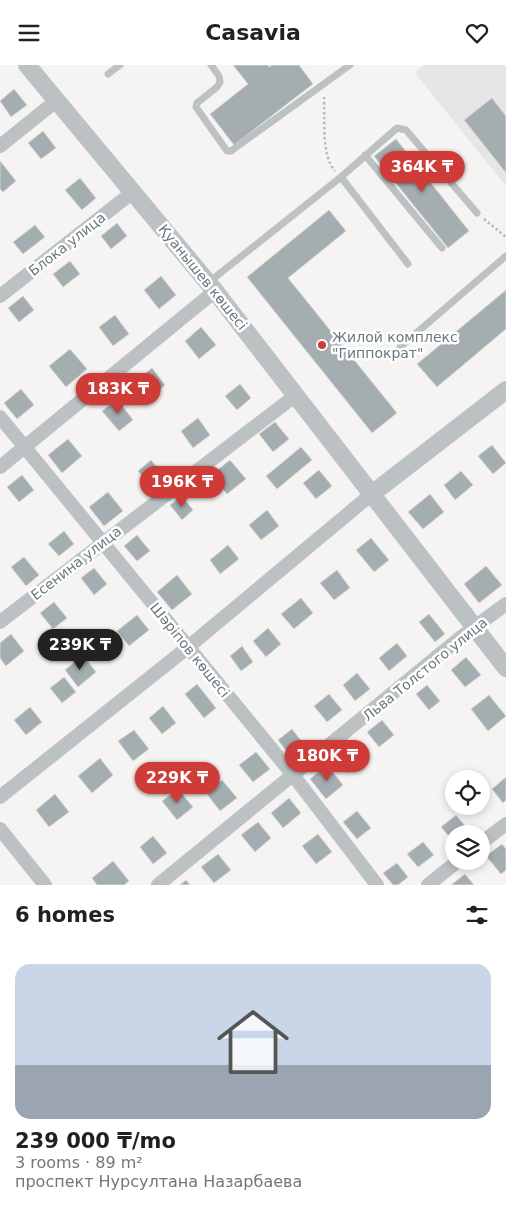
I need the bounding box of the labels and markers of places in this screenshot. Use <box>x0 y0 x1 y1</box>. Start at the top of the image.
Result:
pin: 364K ₸ <box>381 151 463 193</box>
place label: Жилой комплекс "Гиппократ" <box>332 329 458 361</box>
marker: Жилой комплекс "Гиппократ" <box>316 339 328 351</box>
pin: 183K ₸ <box>77 373 159 415</box>
pin: 196K ₸ <box>141 465 223 508</box>
pin: 239K ₸ <box>39 629 121 671</box>
pin: 180K ₸ <box>286 739 368 782</box>
pin: 229K ₸ <box>136 761 218 804</box>

